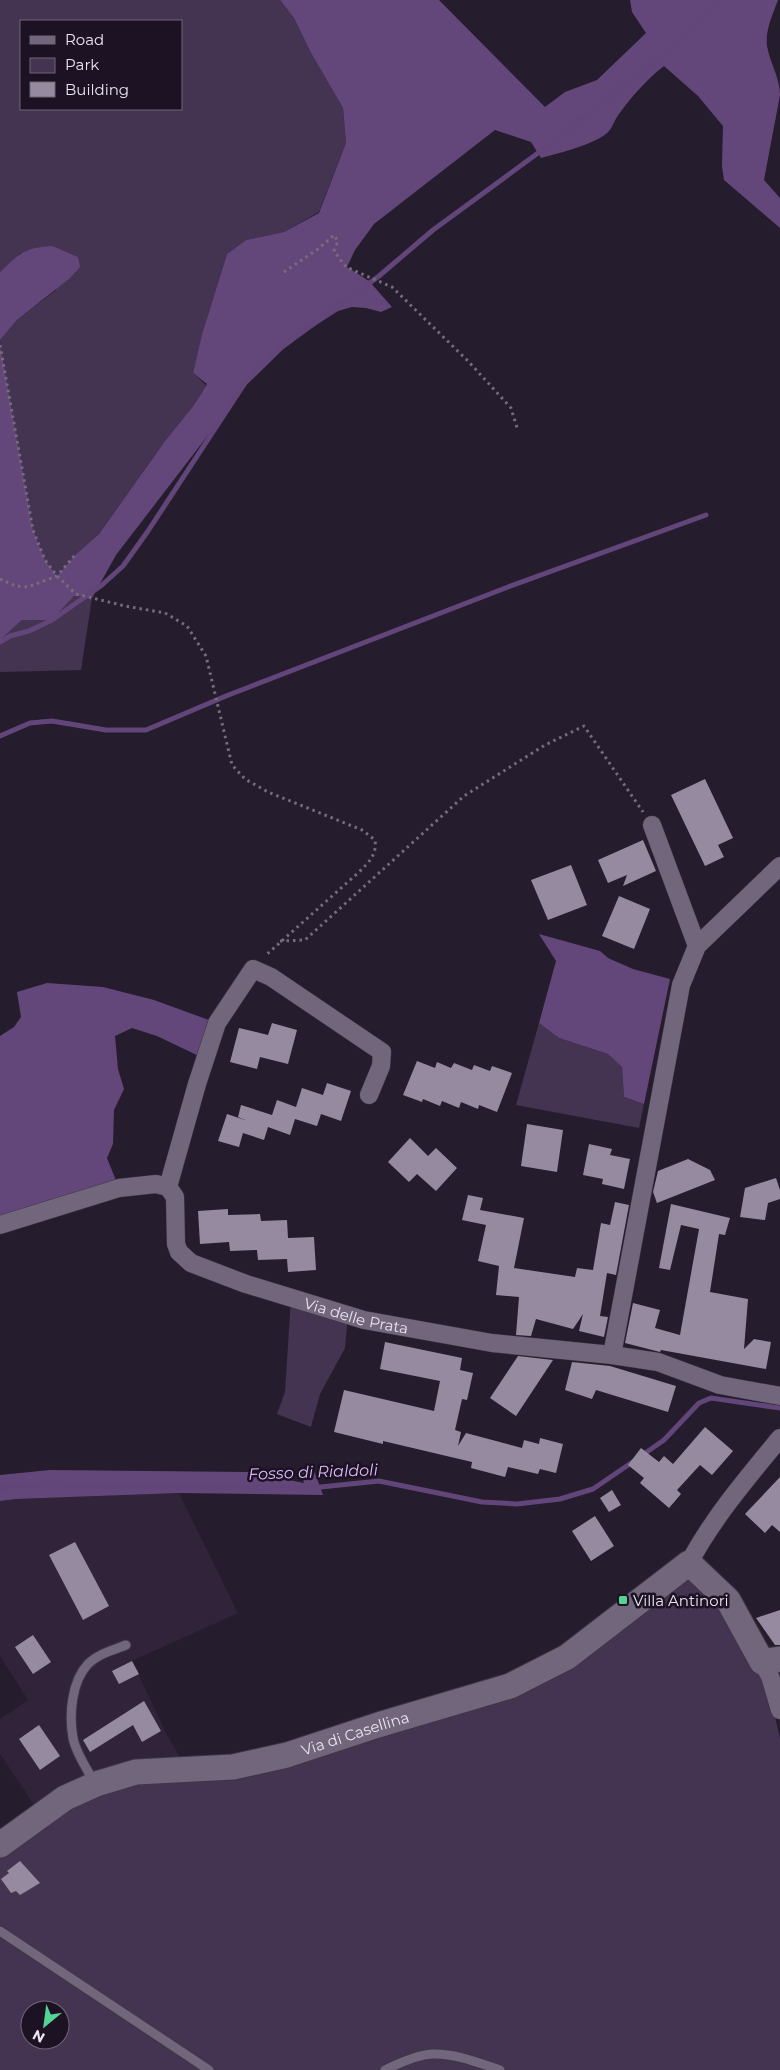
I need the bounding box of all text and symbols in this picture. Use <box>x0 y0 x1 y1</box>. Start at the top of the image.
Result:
legend <box>20 20 182 110</box>
text: Road <box>65 30 104 49</box>
text: Park <box>65 55 99 74</box>
text: Building <box>65 80 129 99</box>
street label: Via delle Prata <box>302 1293 410 1337</box>
water label: Fosso di Rialdoli <box>248 1460 379 1484</box>
place label: Villa Antinori <box>633 1591 729 1610</box>
marker: Villa Antinori <box>617 1594 629 1606</box>
street label: Via di Casellina <box>299 1707 411 1759</box>
north arrow <box>20 2000 70 2050</box>
text: N <box>29 2026 48 2047</box>

